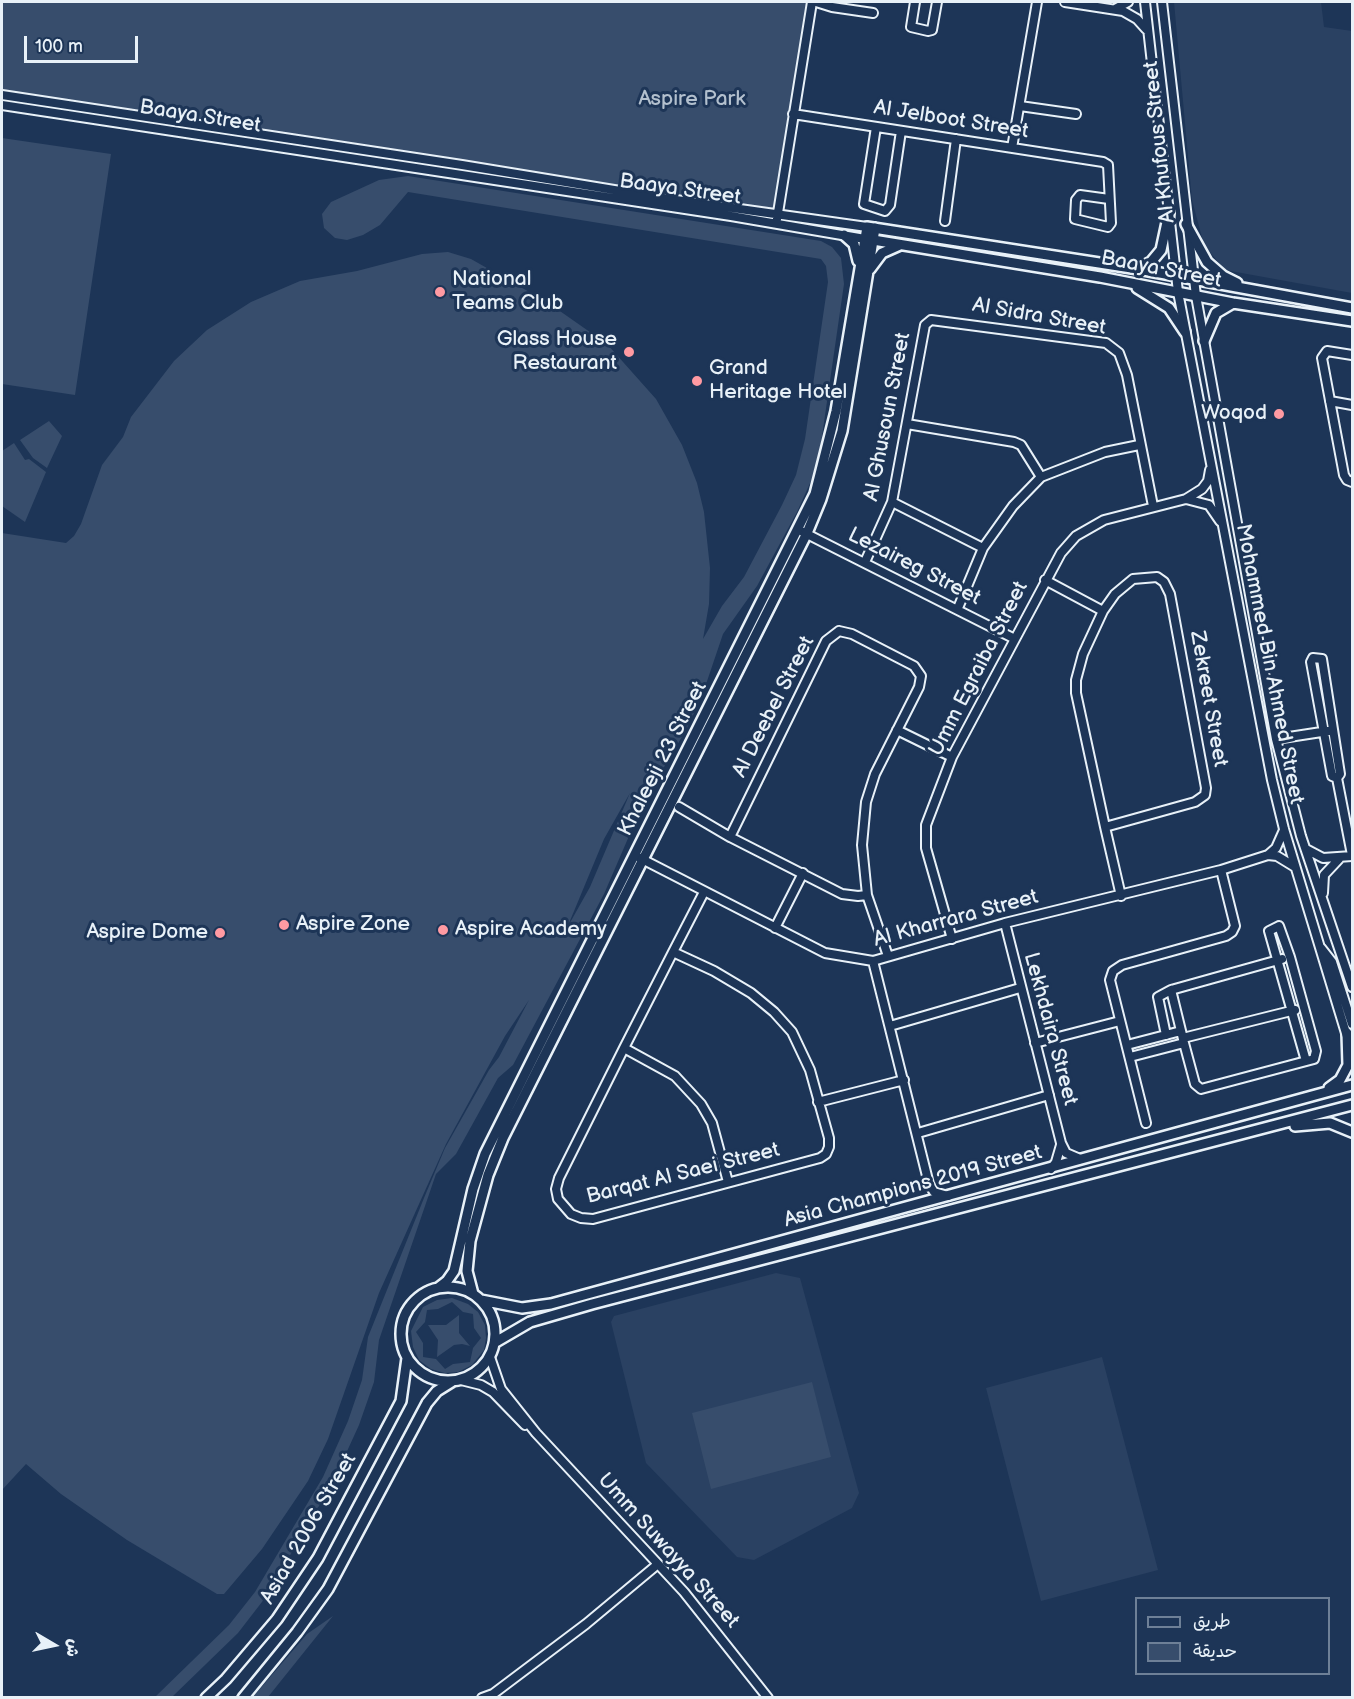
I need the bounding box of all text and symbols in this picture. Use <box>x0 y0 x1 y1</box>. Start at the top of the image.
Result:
scale bar <box>27 24 141 62</box>
text: 100 m <box>35 36 83 57</box>
street label: Al Khufous Street <box>1139 60 1181 224</box>
park label: Aspire Park <box>639 87 745 113</box>
street label: Baaya Street <box>138 95 262 139</box>
street label: Al Jelboot Street <box>872 95 1030 145</box>
street label: Baaya Street <box>618 169 742 211</box>
street label: Baaya Street <box>1099 246 1223 294</box>
place label: National Teams Club <box>452 267 563 317</box>
marker: National Teams Club <box>433 285 447 299</box>
street label: Al Sidra Street <box>970 293 1108 341</box>
place label: Glass House Restaurant <box>497 327 617 377</box>
street label: Al Ghusoun Street <box>859 331 917 503</box>
marker: Glass House Restaurant <box>622 345 636 359</box>
place label: Grand Heritage Hotel <box>709 356 847 406</box>
marker: Grand Heritage Hotel <box>690 374 704 388</box>
place label: Woqod <box>1201 401 1267 427</box>
marker: Woqod <box>1272 407 1286 421</box>
street label: Mohammed Bin Ahmed Street <box>1229 522 1309 806</box>
street label: Lezaireg Street <box>843 523 985 611</box>
street label: Umm Egraiba Street <box>924 577 1034 761</box>
street label: Zekreet Street <box>1184 629 1232 769</box>
street label: Al Deebel Street <box>727 632 821 782</box>
street label: Khaleeji 23 Street <box>613 677 713 841</box>
street label: Al Kharrara Street <box>871 885 1041 953</box>
place label: Aspire Zone <box>296 912 410 938</box>
place label: Aspire Academy <box>455 917 607 943</box>
marker: Aspire Zone <box>277 918 291 932</box>
place label: Aspire Dome <box>86 920 208 946</box>
marker: Aspire Academy <box>436 923 450 937</box>
marker: Aspire Dome <box>213 926 227 940</box>
street label: Lekhdaira Street <box>1018 950 1082 1108</box>
street label: Barqat Al Saei Street <box>584 1138 782 1210</box>
street label: Asia Champions 2019 Street <box>781 1140 1045 1234</box>
street label: Asiad 2006 Street <box>256 1449 362 1609</box>
street label: Umm Suwayya Street <box>592 1468 744 1634</box>
legend <box>1135 1597 1330 1675</box>
text: طريق <box>1193 1611 1231 1632</box>
north arrow <box>24 1615 84 1675</box>
text: ش <box>62 1638 83 1658</box>
text: حديقة <box>1193 1641 1237 1662</box>

